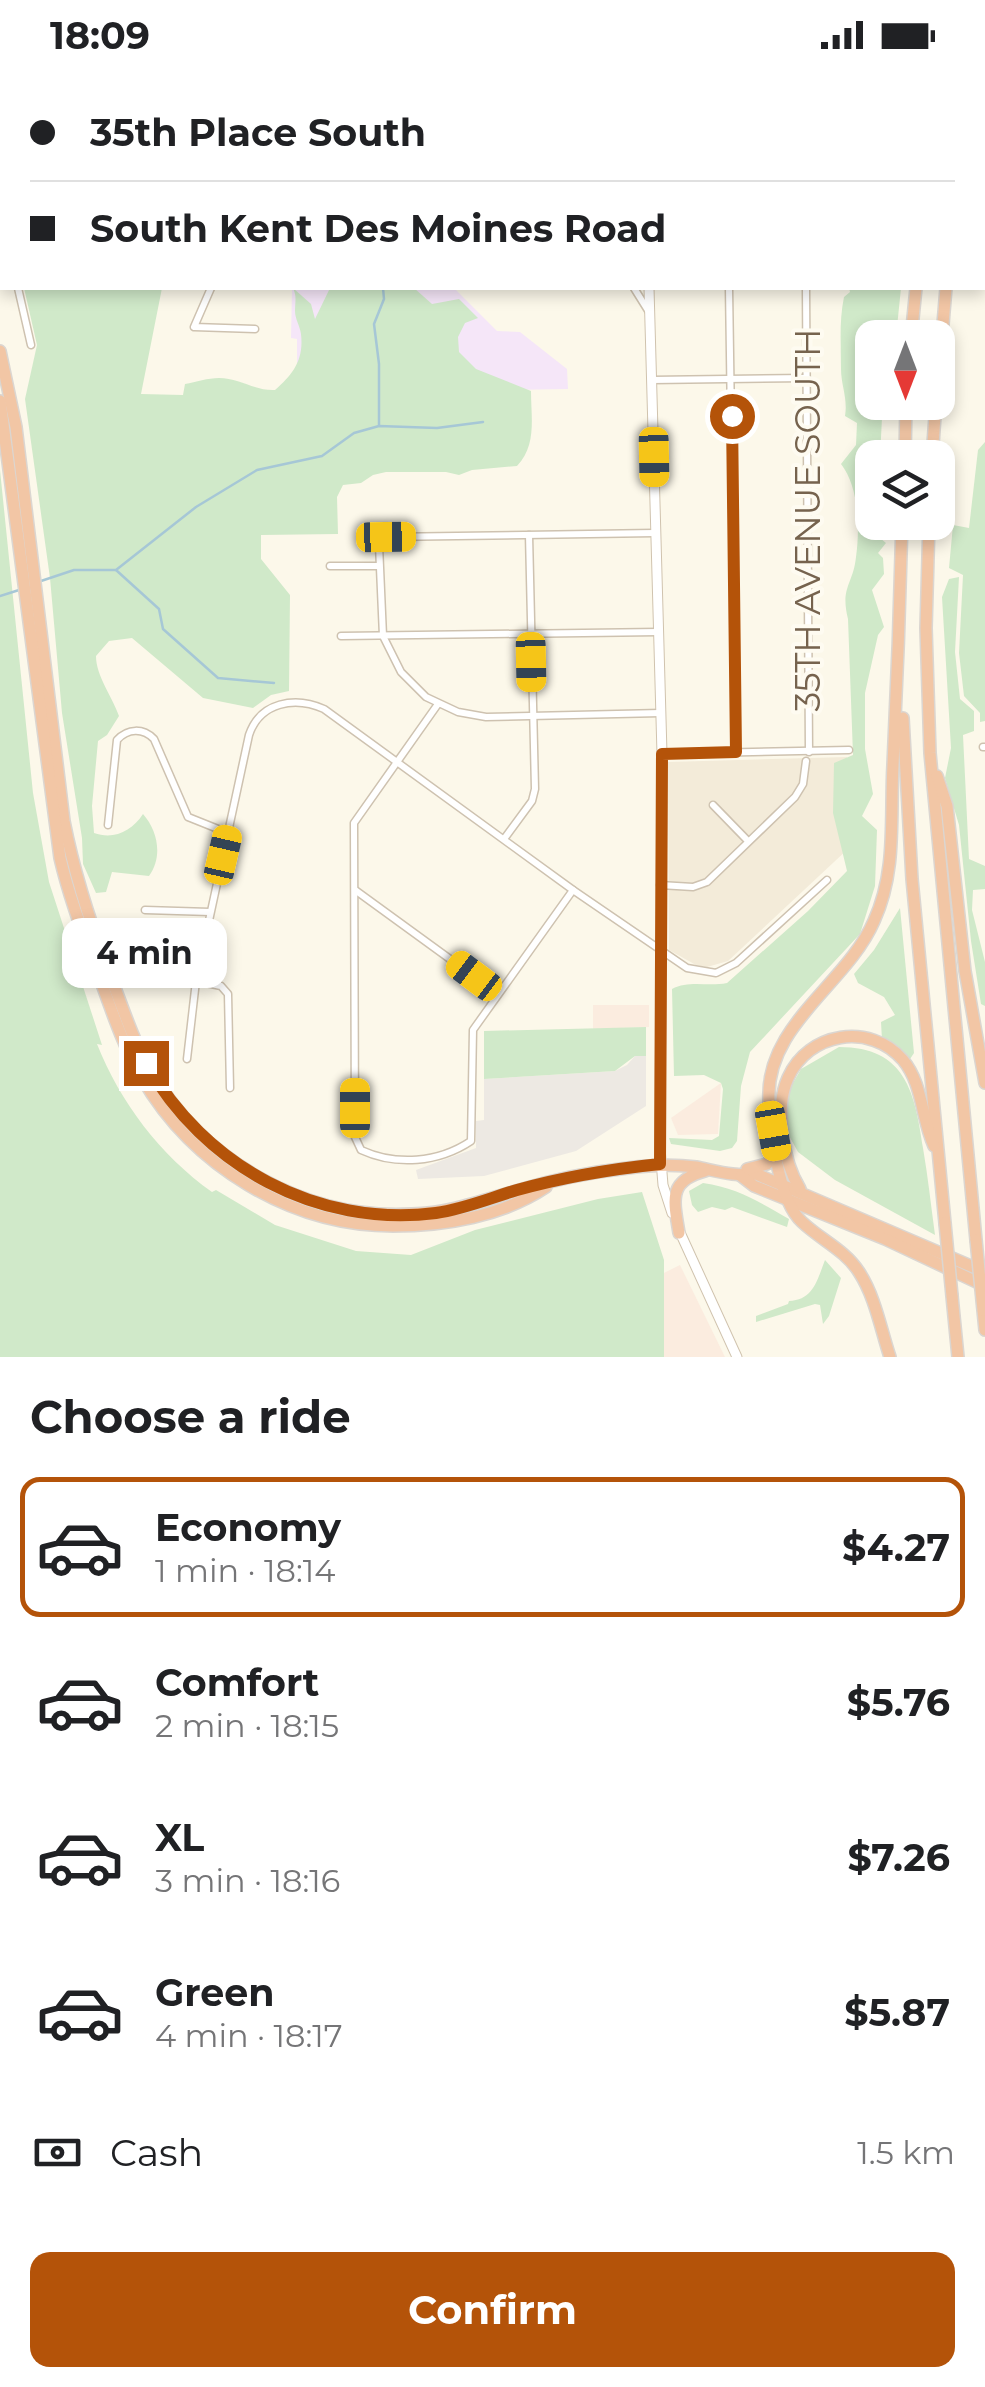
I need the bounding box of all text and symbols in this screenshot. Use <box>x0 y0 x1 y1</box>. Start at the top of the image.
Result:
text: 18:09 <box>50 12 150 59</box>
text: 35th Place South <box>90 109 426 156</box>
text: South Kent Des Moines Road <box>90 205 666 252</box>
north arrow <box>855 320 955 420</box>
map controls <box>855 320 955 540</box>
street label: 35TH AVENUE SOUTH <box>786 328 829 712</box>
route start <box>710 394 755 439</box>
car <box>638 427 670 487</box>
button: layers <box>855 440 955 540</box>
car <box>356 521 416 553</box>
car <box>515 632 547 692</box>
car <box>202 822 244 888</box>
callout: 4 min <box>64 918 228 988</box>
text: 4 min <box>96 933 193 972</box>
car <box>441 946 507 1006</box>
route end <box>124 1041 169 1086</box>
car <box>340 1078 370 1138</box>
car <box>753 1099 793 1163</box>
text: Choose a ride <box>30 1389 351 1444</box>
icon: car <box>35 1502 125 1592</box>
text: Economy <box>155 1504 341 1551</box>
text: $4.27 <box>842 1524 950 1571</box>
text: 1 min · 18:14 <box>155 1551 335 1590</box>
icon: car <box>35 1657 125 1747</box>
text: Comfort <box>155 1659 319 1706</box>
text: $5.76 <box>847 1679 950 1726</box>
text: 2 min · 18:15 <box>155 1706 339 1745</box>
icon: car <box>35 1812 125 1902</box>
text: XL <box>155 1814 204 1861</box>
text: $7.26 <box>847 1834 950 1881</box>
text: 3 min · 18:16 <box>155 1861 340 1900</box>
icon: car <box>35 1967 125 2057</box>
text: Green <box>155 1969 275 2016</box>
text: $5.87 <box>844 1989 950 2036</box>
text: 4 min · 18:17 <box>155 2016 343 2055</box>
icon: cash <box>30 2125 85 2180</box>
text: Cash <box>110 2129 203 2176</box>
text: 1.5 km <box>857 2133 955 2172</box>
button: Confirm <box>30 2252 955 2367</box>

